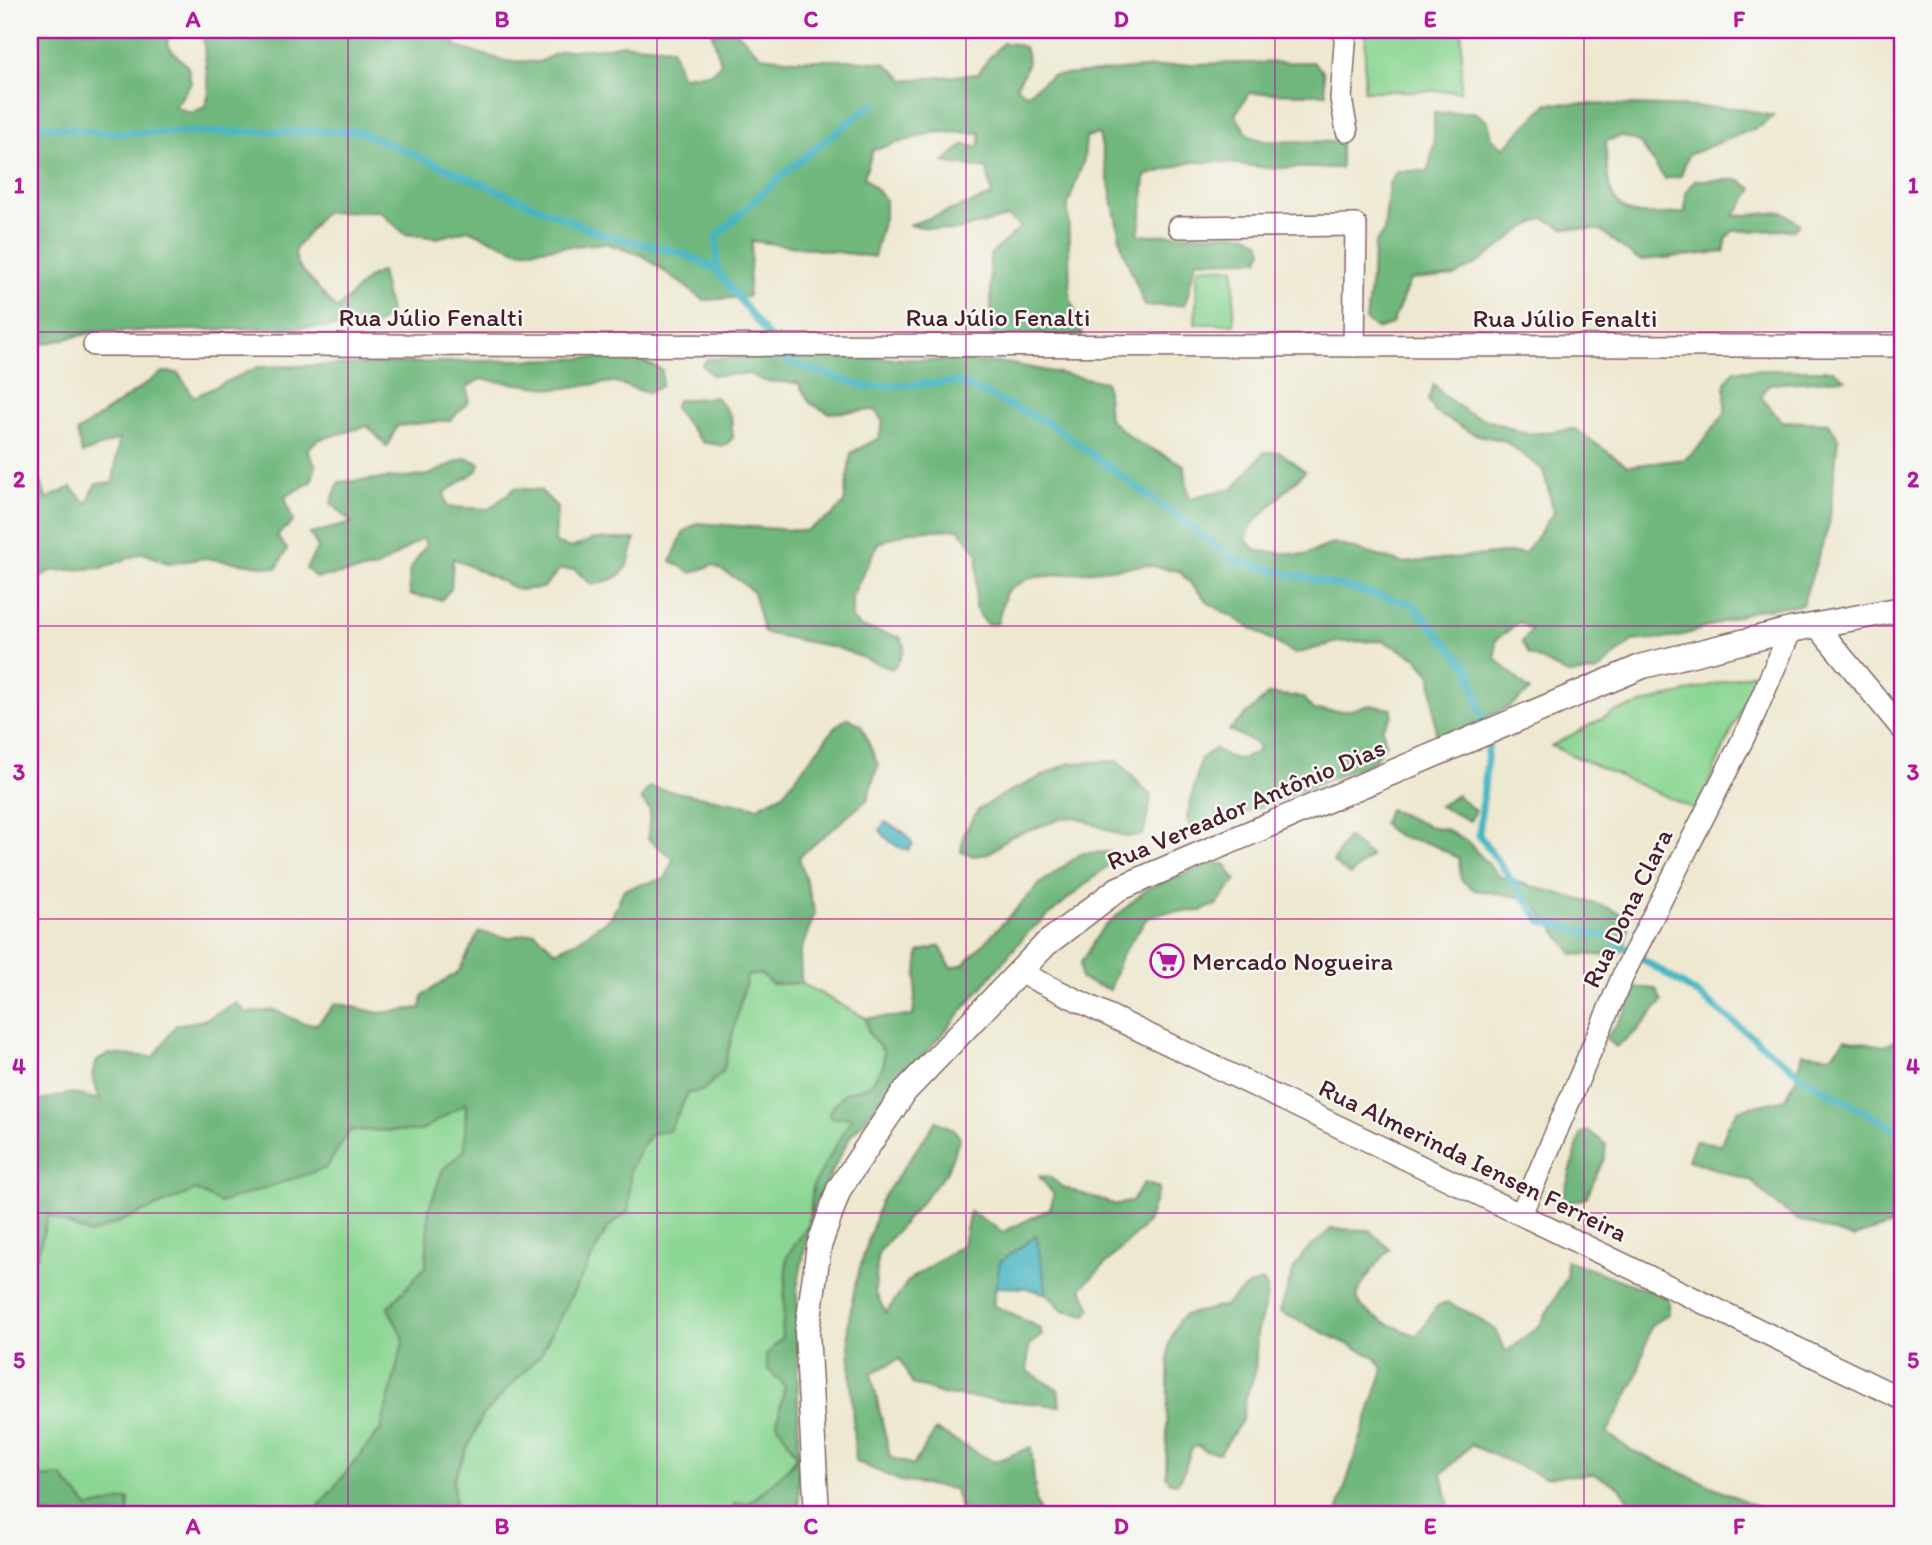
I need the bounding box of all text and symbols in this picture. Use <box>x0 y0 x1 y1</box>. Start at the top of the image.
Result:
text: A <box>185 5 201 33</box>
text: B <box>495 5 510 33</box>
text: C <box>804 5 819 33</box>
text: D <box>1113 5 1129 33</box>
text: E <box>1424 5 1437 33</box>
text: F <box>1733 5 1746 33</box>
text: 1 <box>14 171 25 199</box>
text: 1 <box>1908 171 1919 199</box>
street label: Rua Júlio Fenalti <box>339 301 523 333</box>
street label: Rua Júlio Fenalti <box>906 301 1090 333</box>
street label: Rua Júlio Fenalti <box>1473 302 1657 334</box>
text: 2 <box>13 465 26 493</box>
text: 2 <box>1907 465 1920 493</box>
street label: Rua Vereador Antônio Dias <box>1102 731 1390 877</box>
text: 3 <box>13 758 26 786</box>
text: 3 <box>1907 758 1920 786</box>
street label: Rua Dona Clara <box>1575 823 1680 993</box>
supermarket icon: Mercado Nogueira <box>1148 942 1186 980</box>
place label: Mercado Nogueira <box>1192 945 1393 977</box>
text: 4 <box>12 1052 26 1080</box>
text: 4 <box>1906 1052 1920 1080</box>
street label: Rua Almerinda Iensen Ferreira <box>1314 1071 1633 1249</box>
text: 5 <box>13 1346 25 1374</box>
text: 5 <box>1907 1346 1919 1374</box>
text: A <box>185 1512 201 1540</box>
text: B <box>495 1512 510 1540</box>
text: C <box>804 1512 819 1540</box>
text: D <box>1113 1512 1129 1540</box>
text: E <box>1424 1512 1437 1540</box>
text: F <box>1733 1512 1746 1540</box>

